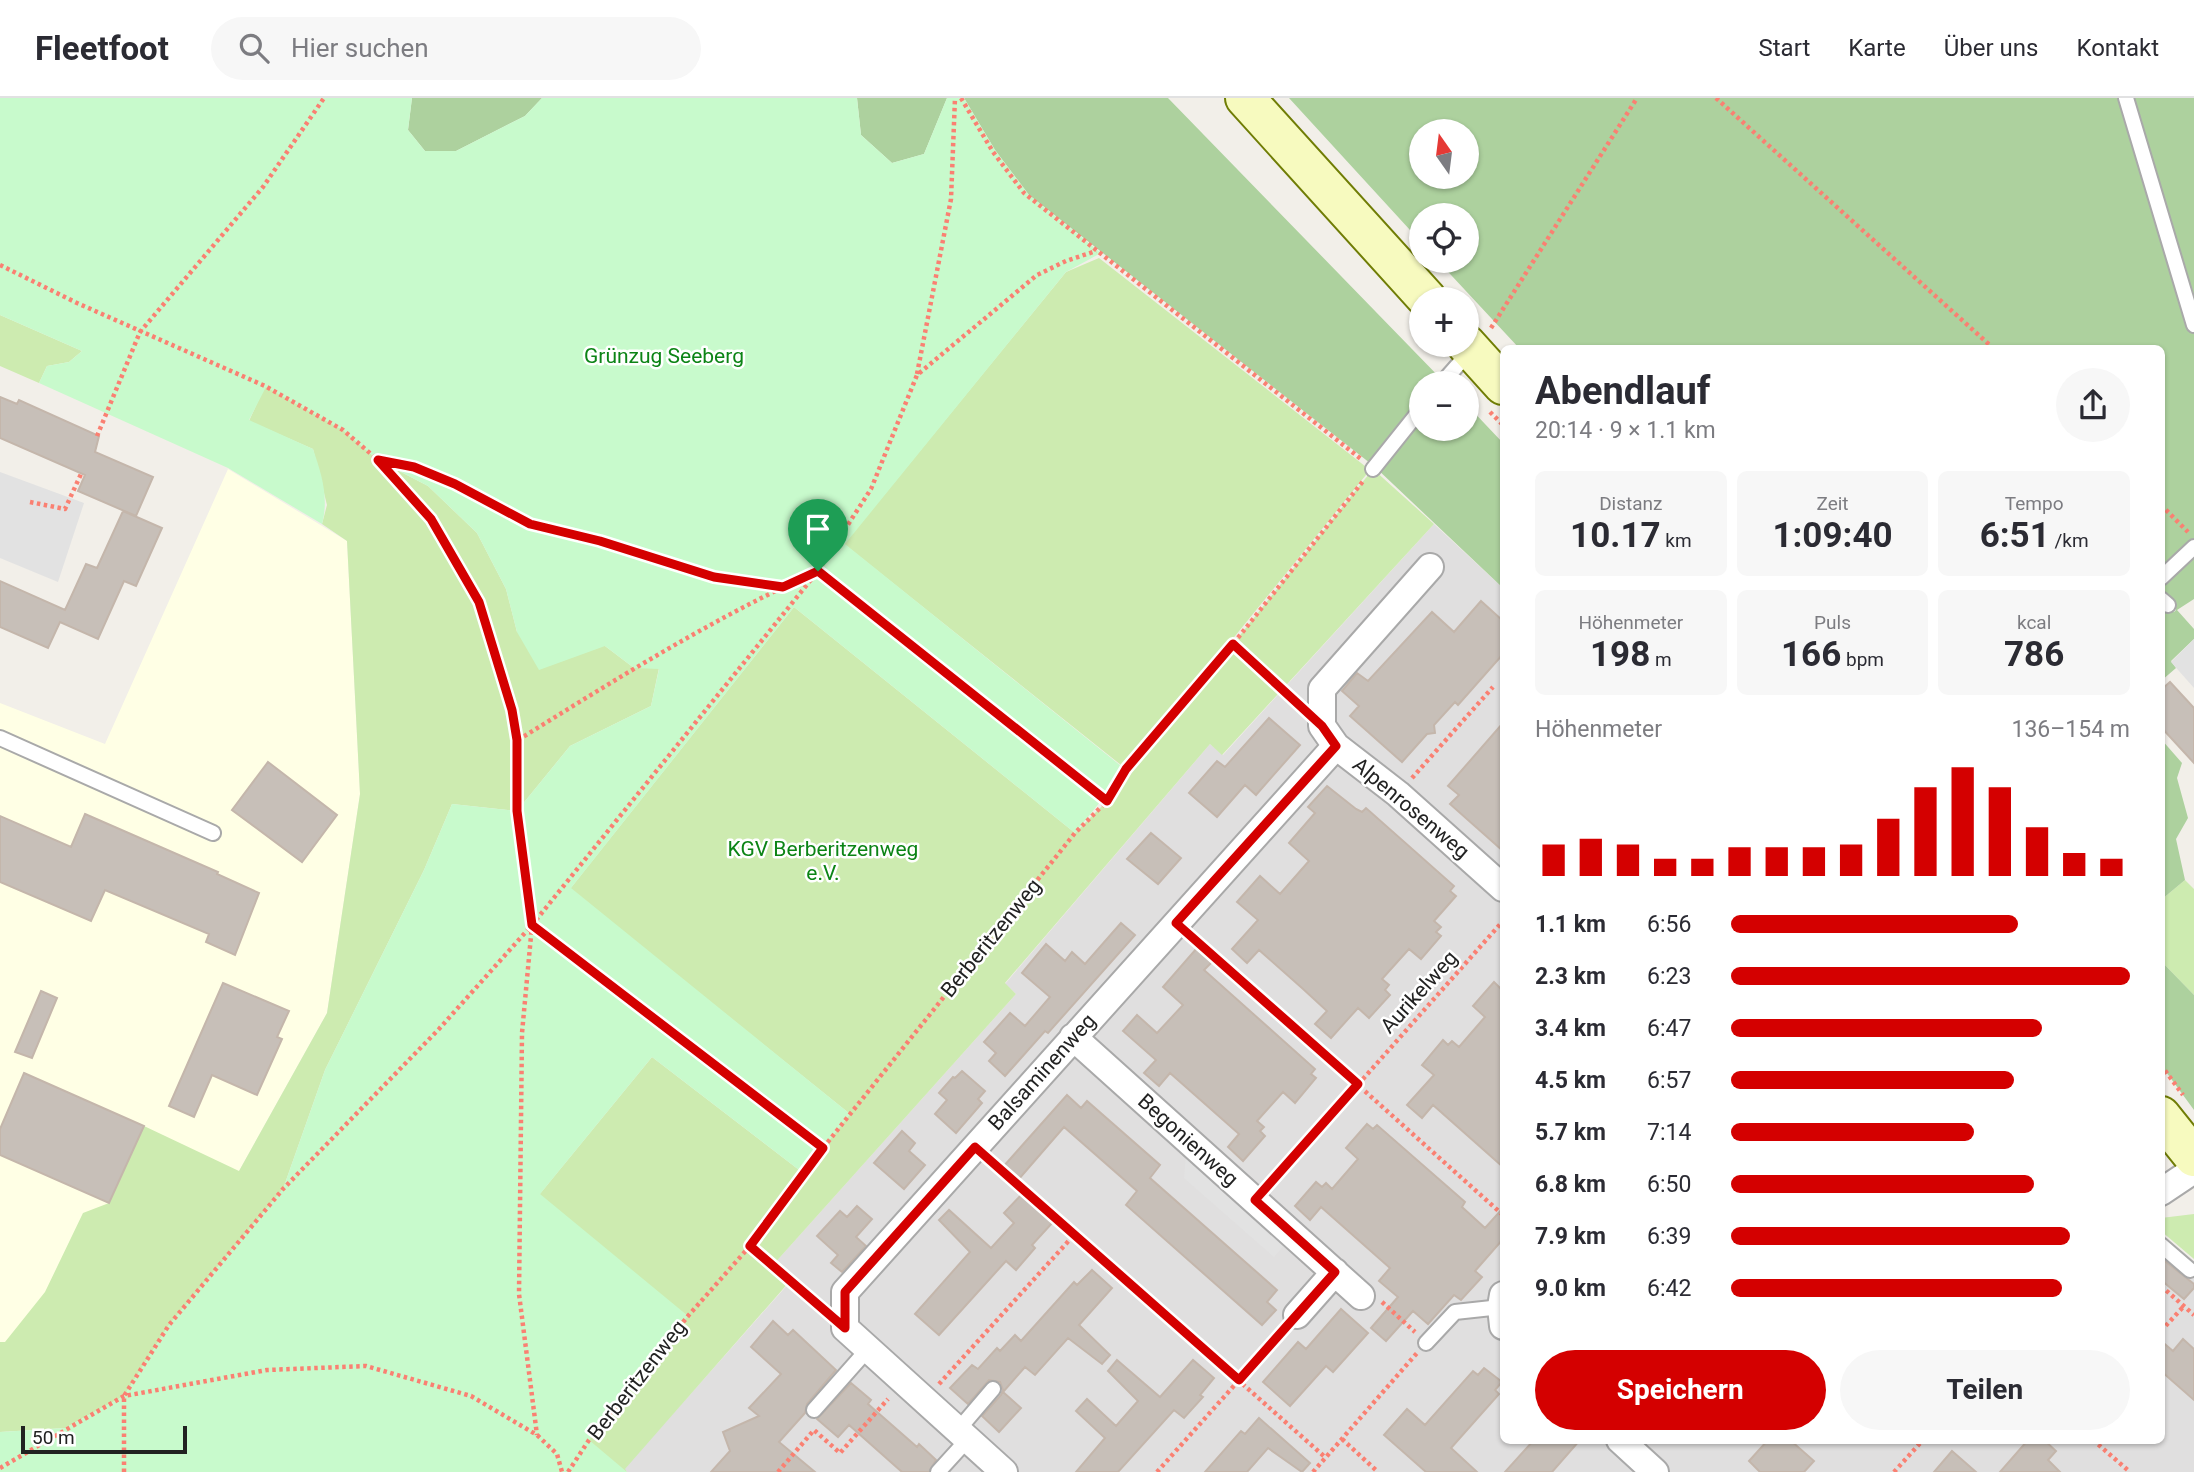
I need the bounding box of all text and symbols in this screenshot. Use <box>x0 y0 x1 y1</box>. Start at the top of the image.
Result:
search box <box>211 17 701 80</box>
text: Fleetfoot <box>35 29 169 68</box>
icon: search <box>235 29 273 67</box>
text: Hier suchen <box>291 33 429 63</box>
text: Start <box>1759 34 1810 62</box>
text: Karte <box>1848 34 1906 62</box>
text: Über uns <box>1944 34 2038 62</box>
text: Kontakt <box>2076 34 2159 62</box>
north arrow <box>1409 119 1479 189</box>
map controls <box>1409 119 1479 441</box>
button: locate <box>1409 203 1479 273</box>
button: + <box>1409 287 1479 357</box>
park label: Grünzug Seeberg <box>584 344 744 368</box>
button: share <box>2056 368 2130 442</box>
text: Abendlauf <box>1535 369 1710 413</box>
button: − <box>1409 371 1479 441</box>
text: 20:14 · 9 × 1.1 km <box>1535 417 1716 444</box>
text: Distanz <box>1599 492 1663 515</box>
text: Zeit <box>1816 492 1849 515</box>
text: Tempo <box>2005 492 2064 515</box>
pin <box>788 499 848 571</box>
icon: arrive <box>799 510 837 548</box>
text: 10.17 <box>1570 515 1661 556</box>
text: 1:09:40 <box>1772 515 1893 556</box>
text: 6:51 <box>1980 515 2050 556</box>
text: km <box>1661 529 1692 552</box>
text: /km <box>2050 529 2089 552</box>
text: Höhenmeter <box>1578 611 1683 634</box>
text: Puls <box>1814 611 1851 634</box>
text: kcal <box>2017 611 2051 634</box>
text: 198 <box>1590 634 1650 675</box>
text: 166 <box>1781 634 1841 675</box>
text: 786 <box>2004 634 2064 675</box>
text: m <box>1650 648 1672 671</box>
text: bpm <box>1841 648 1884 671</box>
text: Höhenmeter <box>1535 716 1662 743</box>
text: 136–154 m <box>2011 716 2130 743</box>
street label: Alpenrosenweg <box>1348 752 1474 864</box>
park label: KGV Berberitzenweg e.V. <box>728 837 918 885</box>
street label: Berberitzenweg <box>936 874 1046 1002</box>
text: 1.1 km <box>1535 911 1606 938</box>
text: 6:56 <box>1647 911 1691 938</box>
street label: Aurikelweg <box>1376 946 1462 1038</box>
text: 2.3 km <box>1535 963 1606 990</box>
text: 6:23 <box>1647 963 1691 990</box>
street label: Balsaminenweg <box>983 1009 1101 1135</box>
text: 3.4 km <box>1535 1015 1606 1042</box>
text: 6:47 <box>1647 1015 1691 1042</box>
text: 4.5 km <box>1535 1067 1606 1094</box>
text: 6:57 <box>1647 1067 1691 1094</box>
street label: Begonienweg <box>1133 1089 1243 1191</box>
text: 5.7 km <box>1535 1119 1606 1146</box>
text: 7:14 <box>1647 1119 1691 1146</box>
text: 6.8 km <box>1535 1171 1606 1198</box>
text: 6:50 <box>1647 1171 1691 1198</box>
text: 7.9 km <box>1535 1223 1606 1250</box>
text: 6:39 <box>1647 1223 1691 1250</box>
text: 9.0 km <box>1535 1275 1606 1302</box>
text: 6:42 <box>1647 1275 1691 1302</box>
street label: Berberitzenweg <box>583 1315 691 1445</box>
button: Speichern <box>1535 1350 1826 1430</box>
button: Teilen <box>1840 1350 2130 1430</box>
scale bar <box>21 1423 187 1455</box>
text: 50 m <box>32 1426 75 1449</box>

